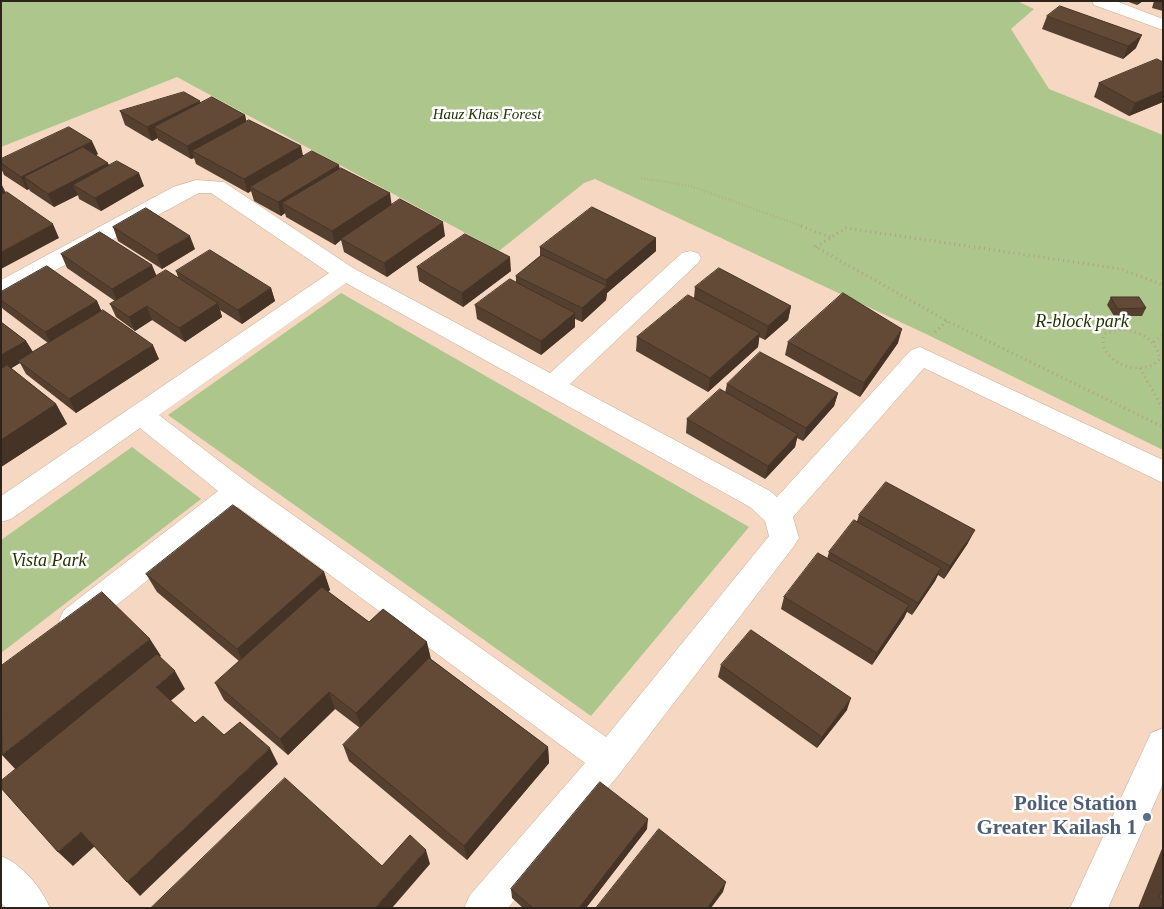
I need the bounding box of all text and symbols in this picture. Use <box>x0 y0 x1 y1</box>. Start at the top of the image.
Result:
park label: Hauz Khas Forest <box>433 106 541 124</box>
park label: R-block park <box>1035 311 1129 333</box>
park label: Vista Park <box>11 550 87 572</box>
place label: Police Station Greater Kailash 1 <box>976 792 1137 842</box>
marker: Police Station Greater Kailash 1 <box>1141 811 1153 823</box>

